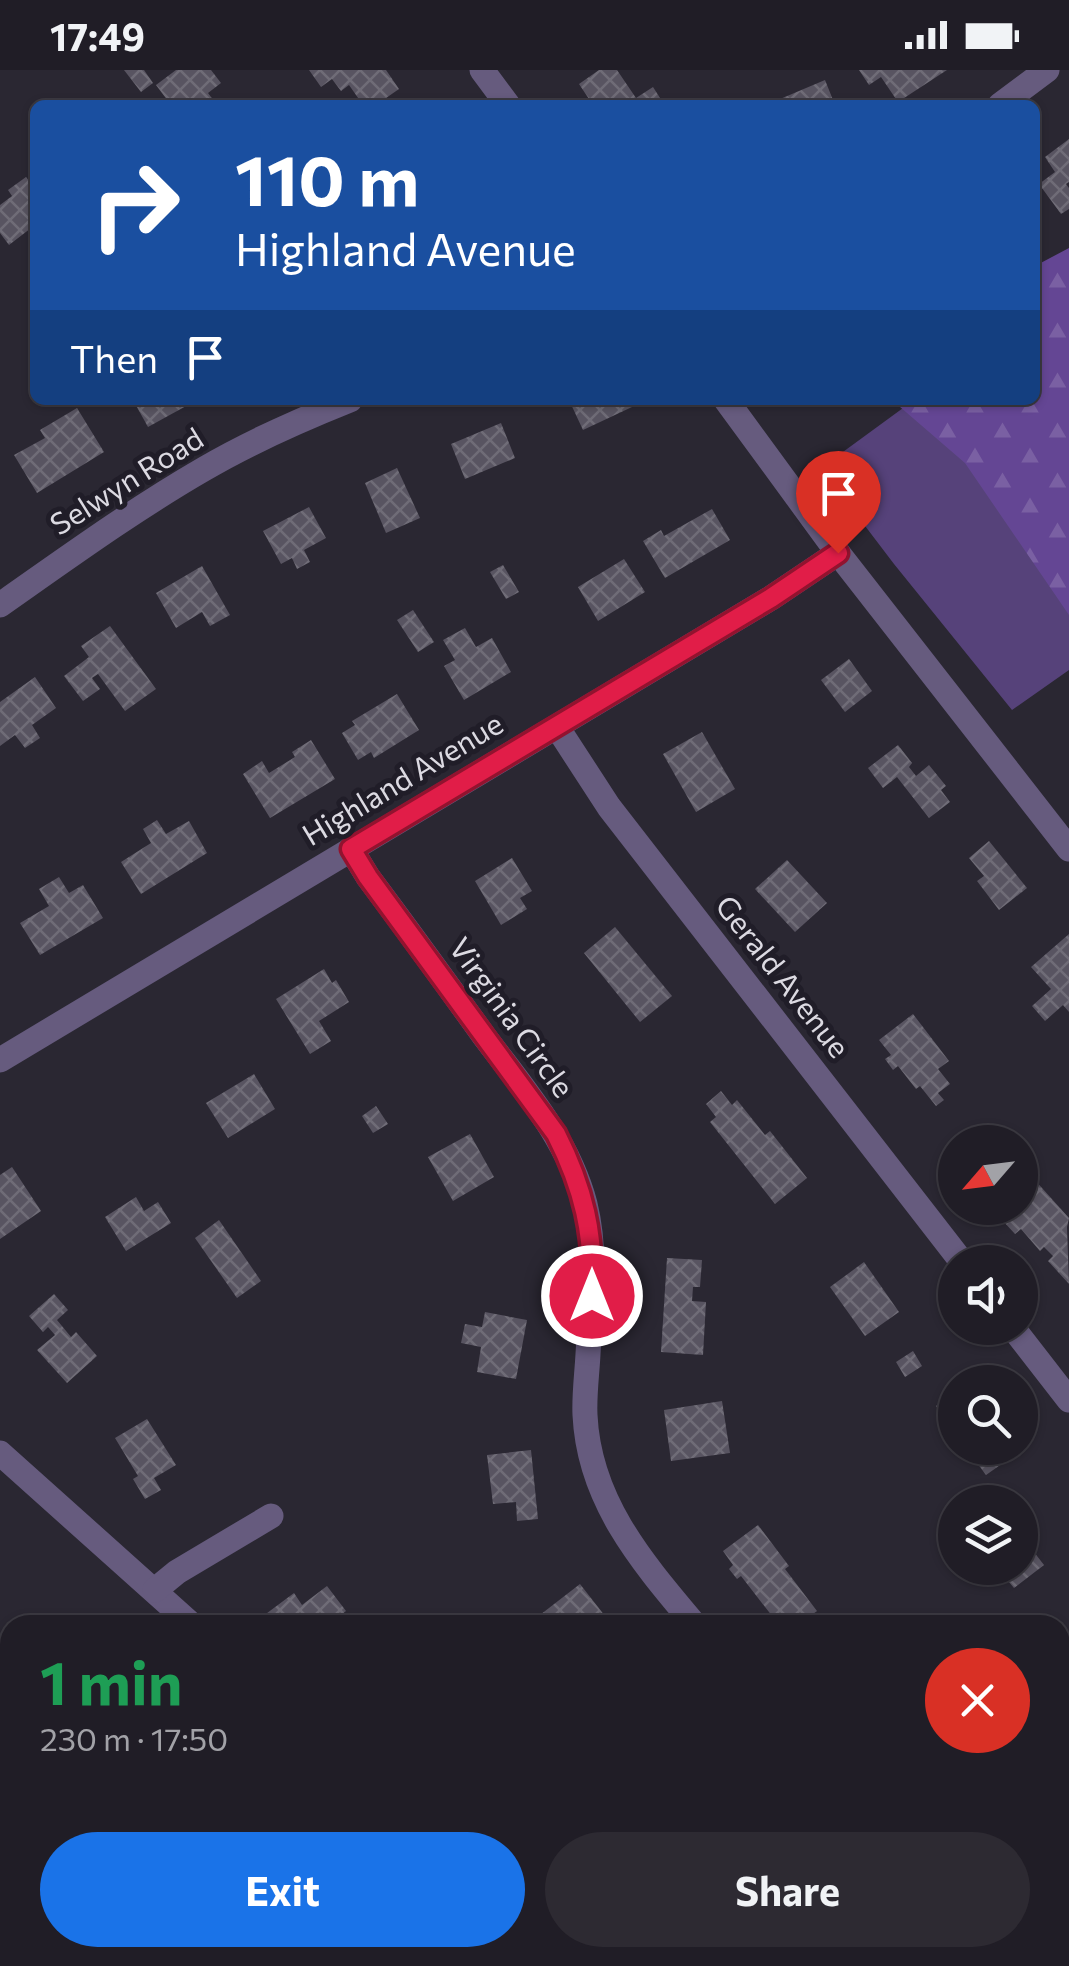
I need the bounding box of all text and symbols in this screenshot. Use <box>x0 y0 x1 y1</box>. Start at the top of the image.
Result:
text: 17:49 <box>50 12 145 59</box>
text: 110 m <box>235 135 419 220</box>
icon: right <box>70 140 200 270</box>
text: Highland Avenue <box>235 220 576 275</box>
icon: arrive <box>178 330 233 385</box>
text: Then <box>70 334 158 381</box>
street label: Selwyn Road <box>42 418 209 542</box>
pin <box>796 451 881 554</box>
icon: arrive <box>811 466 866 521</box>
street label: Highland Avenue <box>295 703 509 852</box>
street label: Gerald Avenue <box>709 887 859 1064</box>
street label: Virginia Circle <box>443 929 583 1104</box>
north arrow <box>938 1125 1038 1225</box>
map controls <box>938 1125 1038 1585</box>
position arrow <box>540 1244 644 1348</box>
button: sound <box>938 1245 1038 1345</box>
button: search <box>938 1365 1038 1465</box>
button: layers <box>938 1485 1038 1585</box>
text: 1 min <box>40 1644 182 1717</box>
button: close <box>925 1648 1030 1753</box>
text: 230 m · 17:50 <box>40 1718 228 1758</box>
button: Exit <box>40 1832 525 1947</box>
button: Share <box>545 1832 1030 1947</box>

